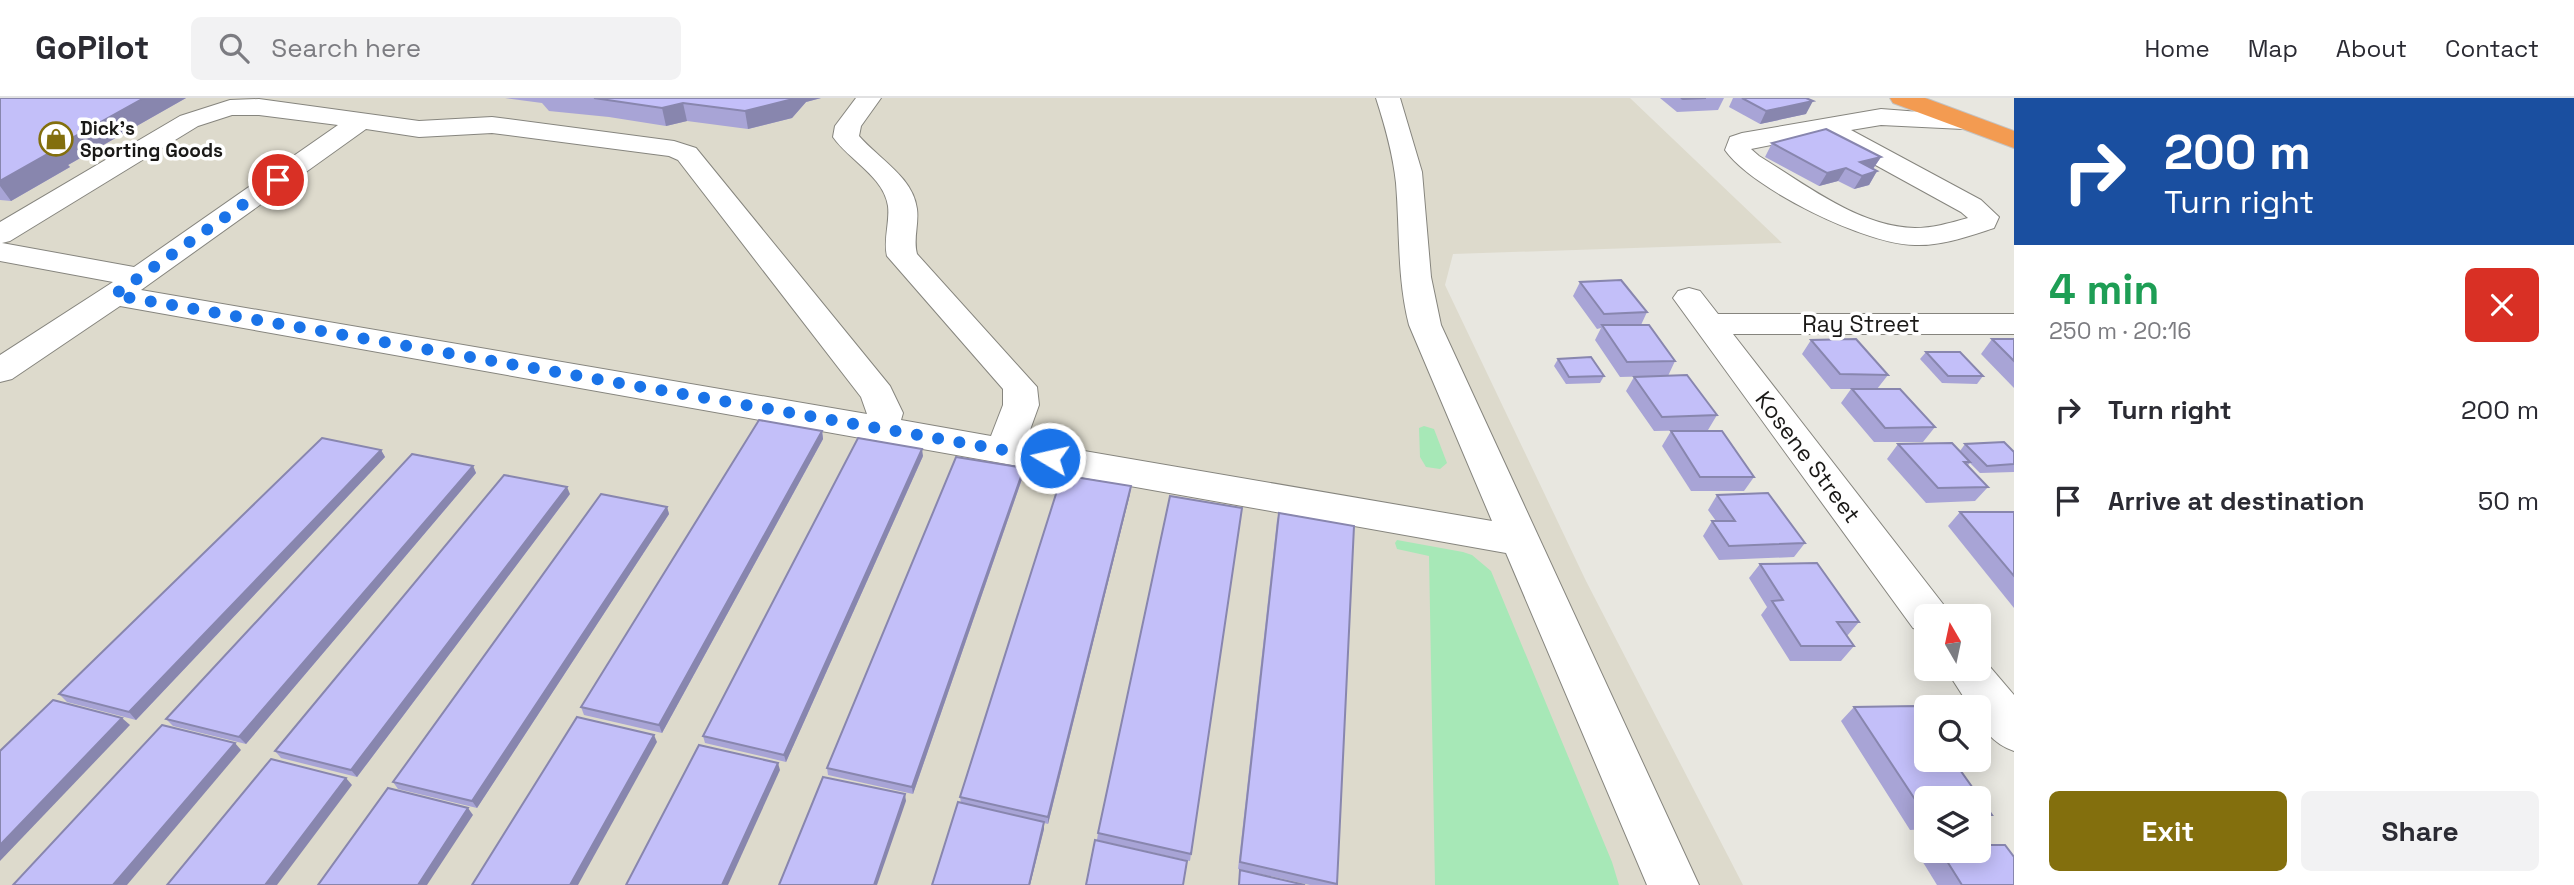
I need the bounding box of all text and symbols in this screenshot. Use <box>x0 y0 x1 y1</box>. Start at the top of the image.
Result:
search box <box>191 17 681 80</box>
text: GoPilot <box>35 27 149 69</box>
icon: search <box>215 29 253 67</box>
text: Search here <box>271 31 421 65</box>
text: Home <box>2144 33 2210 64</box>
text: Map <box>2248 33 2298 64</box>
text: About <box>2336 33 2407 64</box>
text: Contact <box>2445 33 2539 64</box>
place label: Dick's Sporting Goods <box>80 116 223 163</box>
shop icon: Dick's Sporting Goods <box>37 120 75 158</box>
text: 200 m <box>2164 121 2311 183</box>
icon: right <box>2049 126 2140 217</box>
pin <box>248 150 308 210</box>
icon: arrive <box>259 161 297 199</box>
text: Turn right <box>2164 182 2314 222</box>
text: 4 min <box>2049 263 2159 316</box>
button: close <box>2465 268 2539 342</box>
street label: Ray Street <box>1802 309 1920 339</box>
text: 250 m · 20:16 <box>2049 316 2191 346</box>
street label: Kosene Street <box>1749 385 1867 529</box>
icon: right <box>2049 391 2087 429</box>
text: Turn right <box>2108 393 2232 427</box>
text: 200 m <box>2461 393 2539 427</box>
position arrow <box>1013 421 1087 495</box>
icon: arrive <box>2049 482 2087 520</box>
text: Arrive at destination <box>2108 484 2365 518</box>
text: 50 m <box>2478 484 2539 518</box>
north arrow <box>1914 604 1992 681</box>
map controls <box>1914 604 1991 863</box>
button: search <box>1914 695 1991 772</box>
button: layers <box>1914 786 1991 863</box>
button: Exit <box>2049 791 2287 871</box>
button: Share <box>2301 791 2539 871</box>

